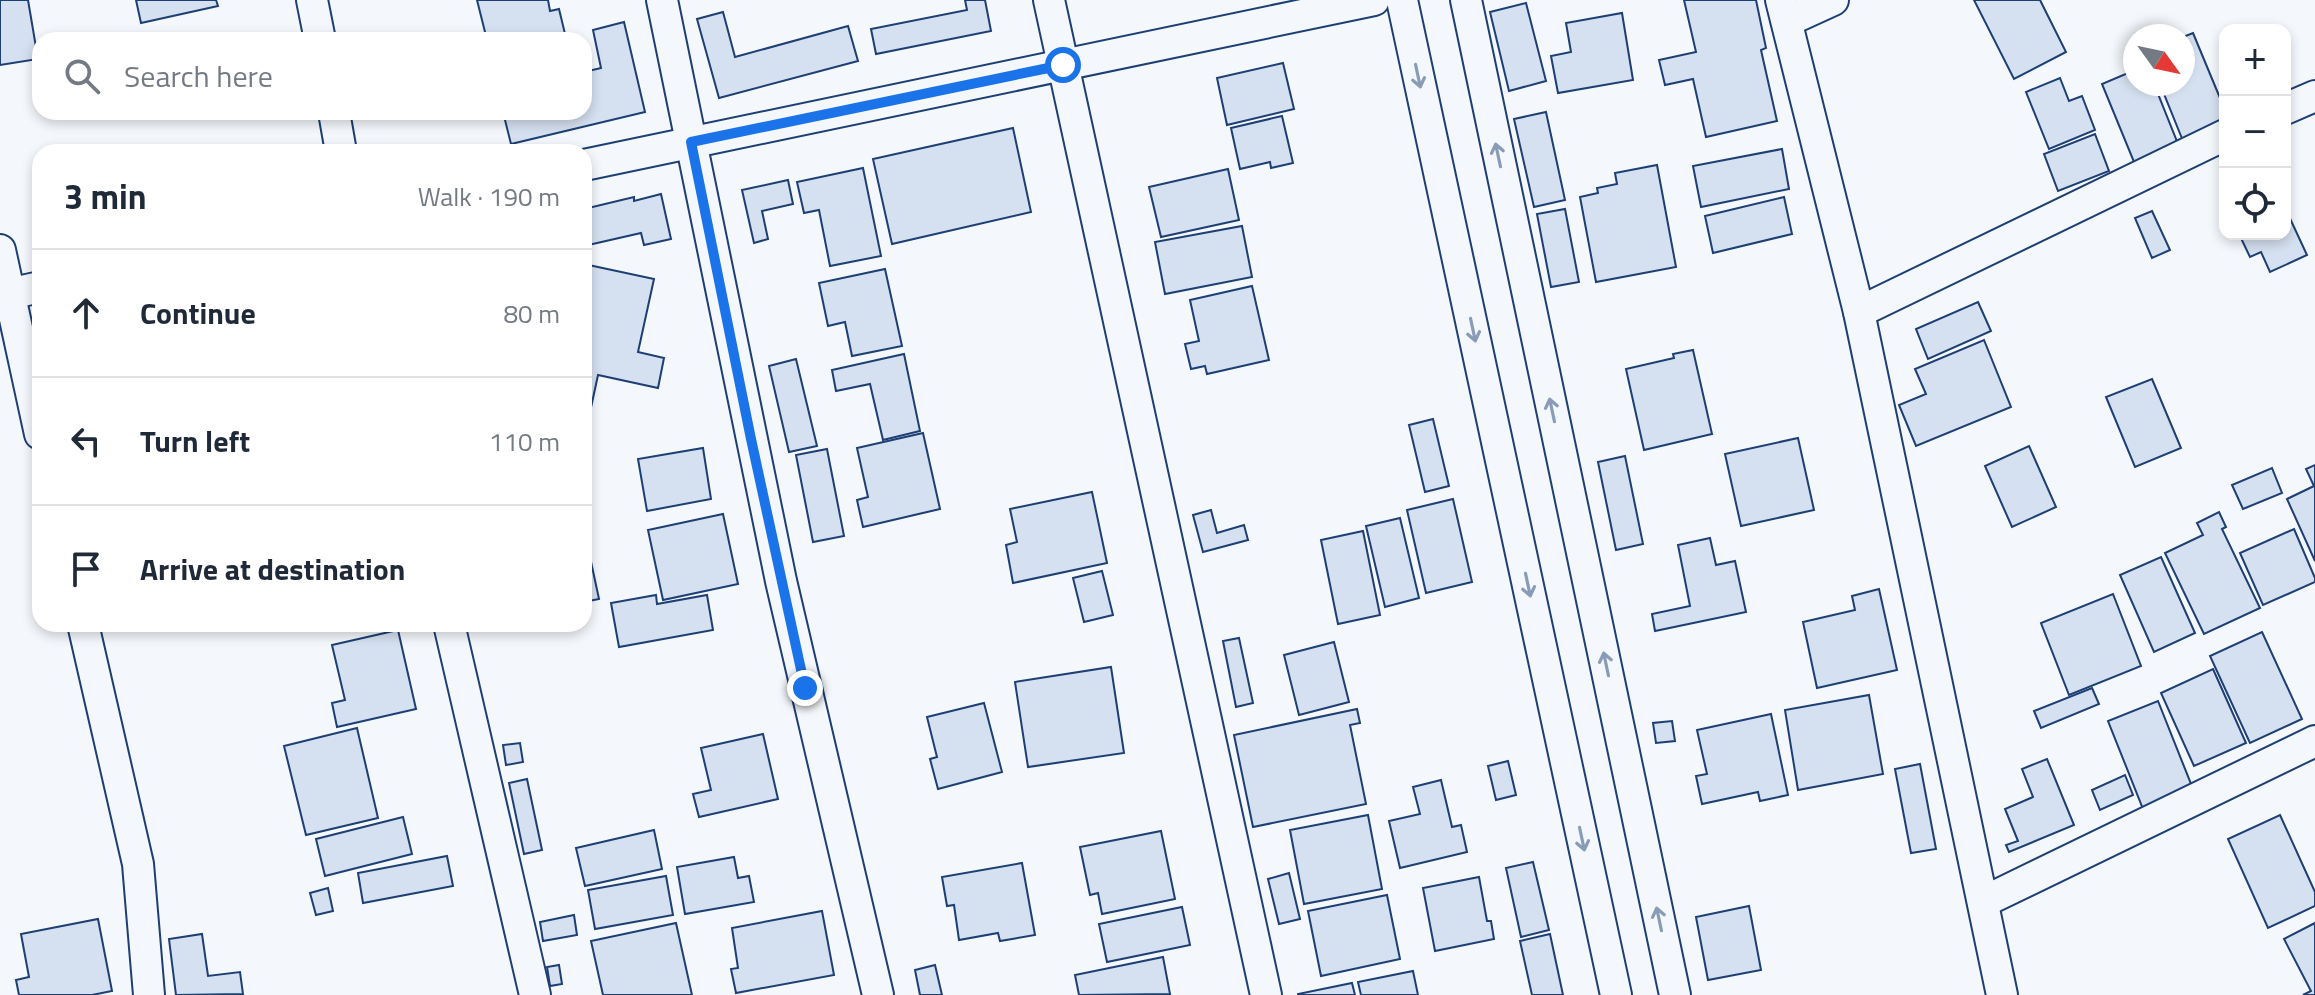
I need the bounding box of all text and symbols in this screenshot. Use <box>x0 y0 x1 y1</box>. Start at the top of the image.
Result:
north arrow <box>2123 24 2195 96</box>
map controls <box>2219 24 2291 240</box>
button: + <box>2219 24 2291 96</box>
search box <box>32 32 592 120</box>
route start <box>1045 47 1081 83</box>
text: Search here <box>124 53 273 99</box>
icon: search <box>60 54 104 98</box>
one-way arrow <box>1411 63 1426 89</box>
button: − <box>2219 96 2291 168</box>
one-way arrow <box>1490 143 1505 169</box>
button: locate <box>2219 168 2291 240</box>
text: 3 min <box>64 170 147 222</box>
text: Walk · 190 m <box>418 177 560 216</box>
text: Continue <box>140 290 256 336</box>
icon: ahead <box>64 291 108 335</box>
text: 80 m <box>503 294 560 333</box>
one-way arrow <box>1466 317 1481 343</box>
one-way arrow <box>1544 398 1559 423</box>
text: Turn left <box>140 418 250 464</box>
icon: left <box>64 419 108 463</box>
text: 110 m <box>489 422 560 461</box>
text: Arrive at destination <box>140 546 405 592</box>
icon: arrive <box>64 547 108 591</box>
one-way arrow <box>1521 571 1536 597</box>
one-way arrow <box>1597 652 1612 678</box>
route end <box>787 670 823 706</box>
one-way arrow <box>1575 825 1590 851</box>
one-way arrow <box>1651 906 1666 932</box>

